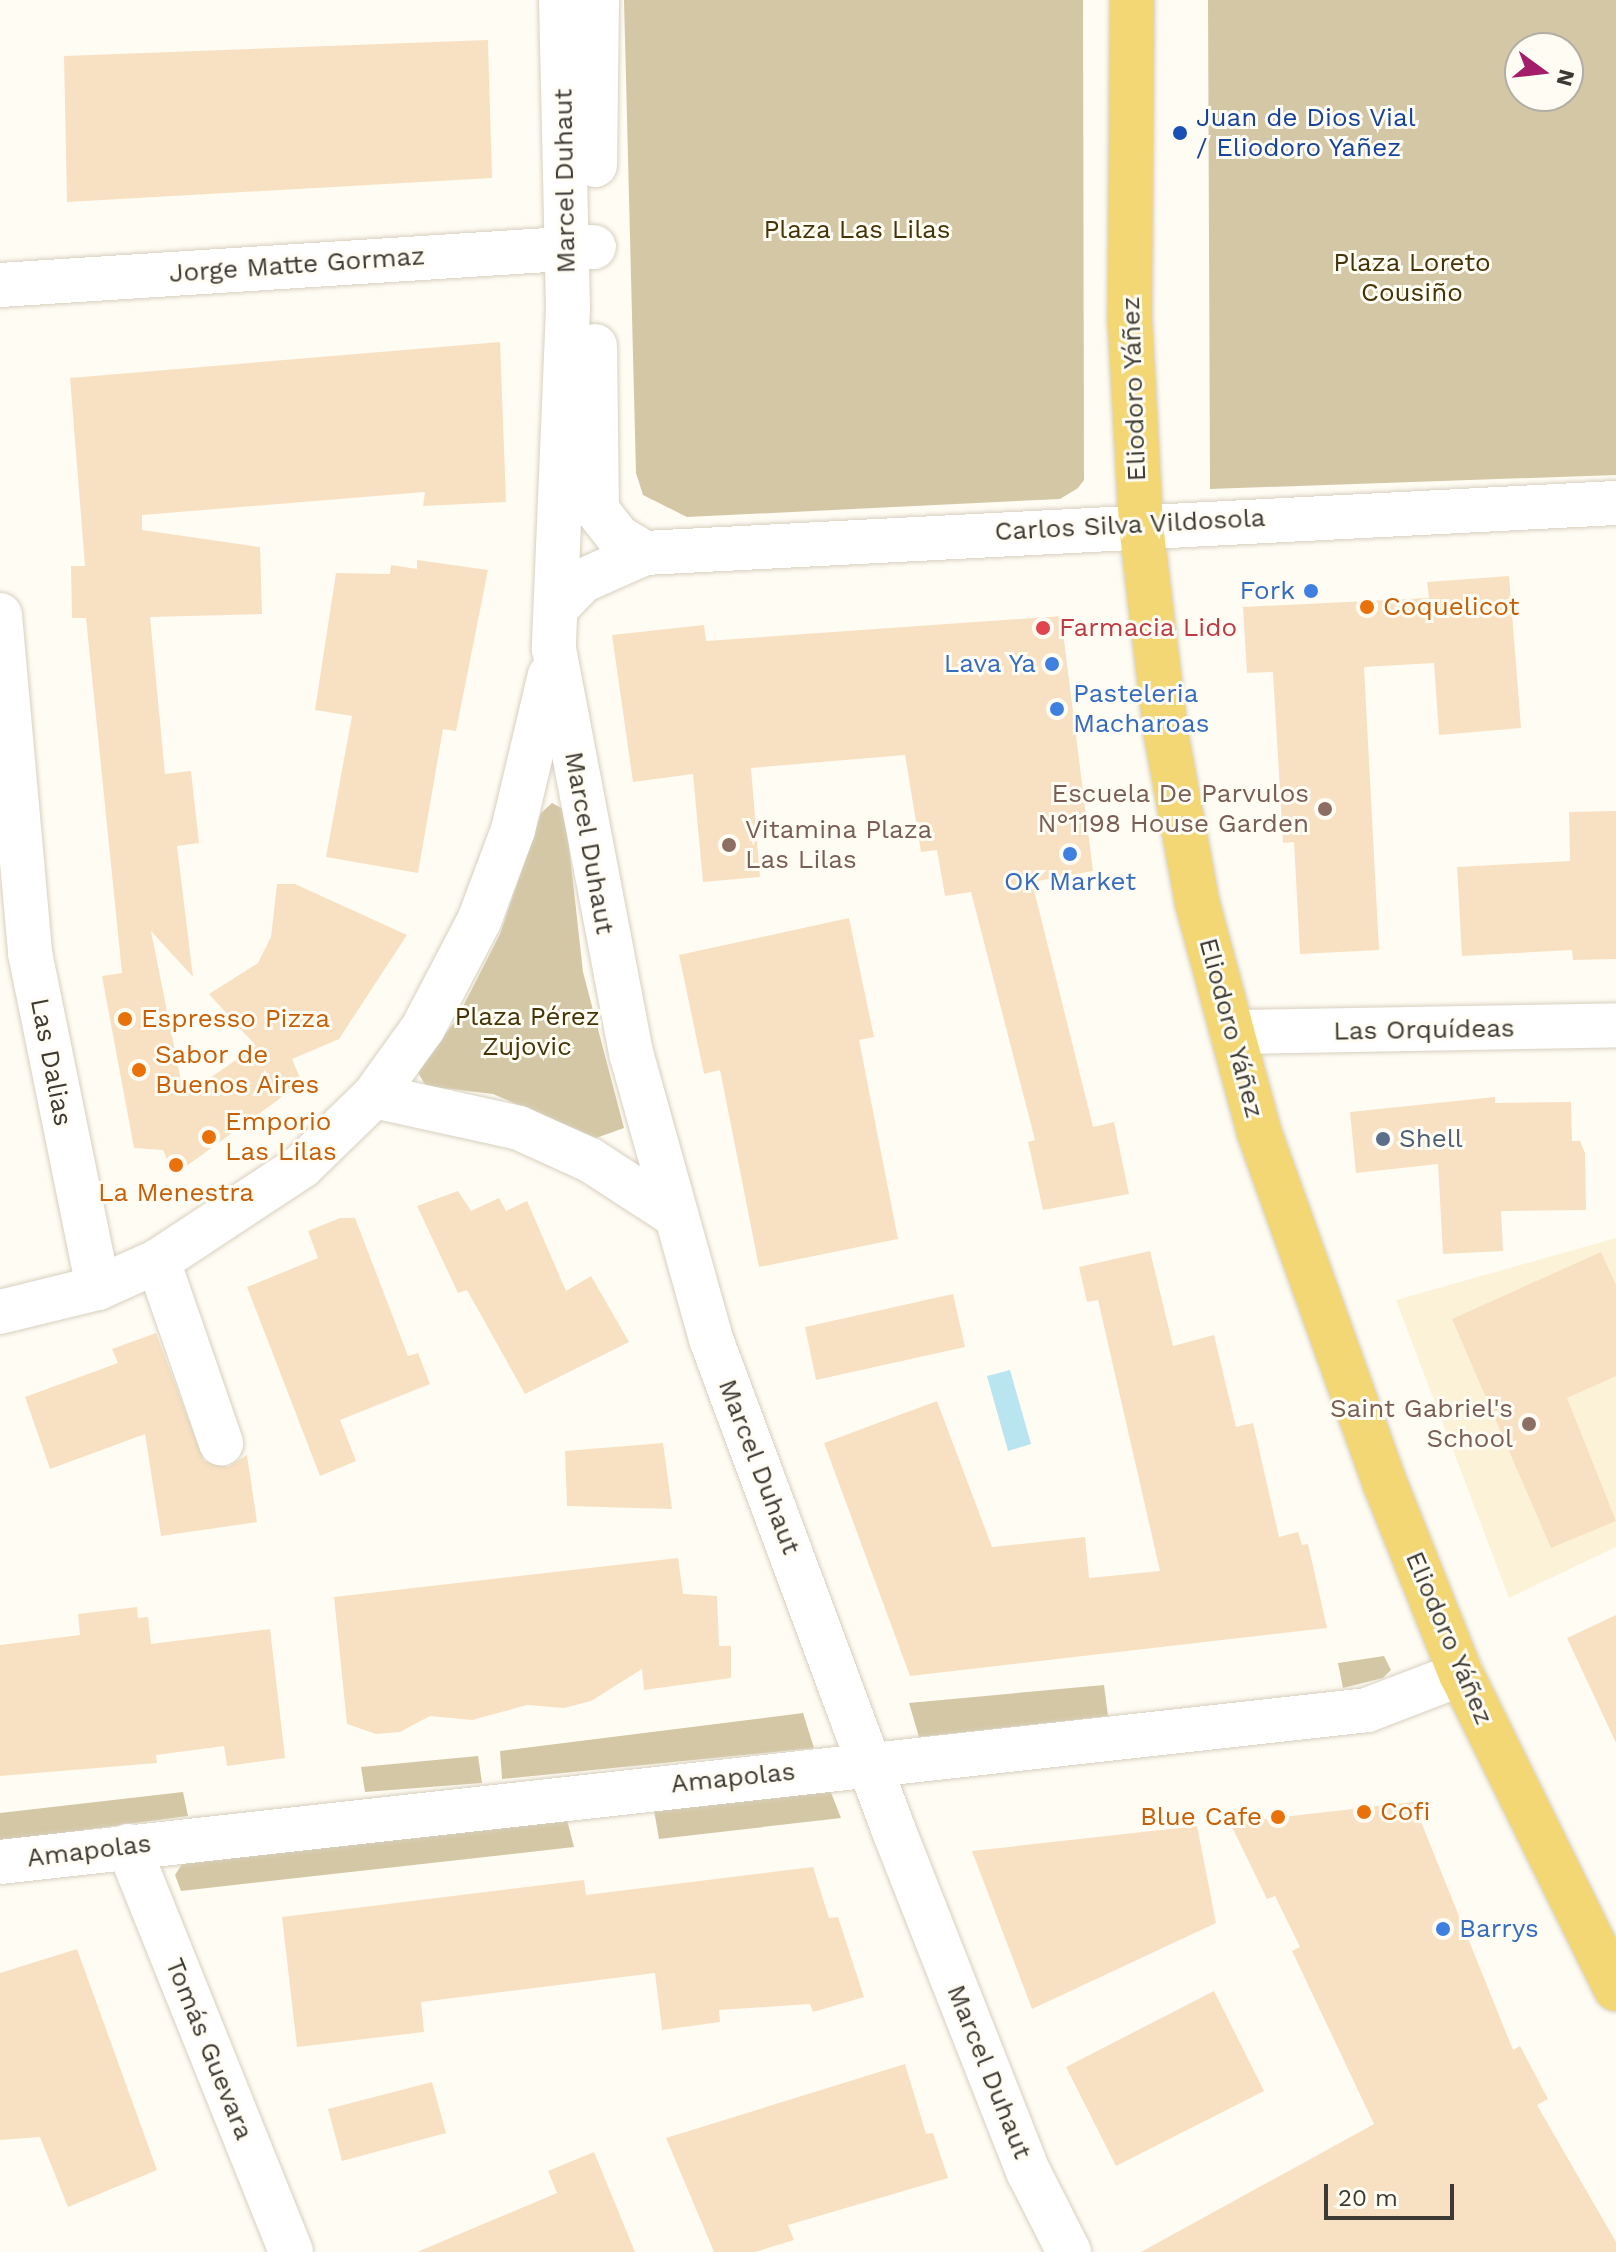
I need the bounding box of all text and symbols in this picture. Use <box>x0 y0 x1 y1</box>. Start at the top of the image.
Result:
north arrow <box>1504 32 1584 112</box>
text: N <box>1552 67 1580 89</box>
street label: Marcel Duhaut <box>548 88 582 274</box>
place label: Juan de Dios Vial / Eliodoro Yañez <box>1196 102 1417 164</box>
marker: Juan de Dios Vial / Eliodoro Yañez <box>1171 124 1189 142</box>
park label: Plaza Las Lilas <box>763 214 951 246</box>
street label: Jorge Matte Gormaz <box>168 240 426 290</box>
park label: Plaza Loreto Cousiño <box>1333 247 1491 308</box>
street label: Eliodoro Yáñez <box>1115 296 1153 482</box>
street label: Carlos Silva Vildosola <box>993 502 1267 548</box>
place label: Fork <box>1240 575 1295 607</box>
marker: Fork <box>1302 582 1320 600</box>
place label: Coquelicot <box>1383 591 1519 623</box>
marker: Coquelicot <box>1358 598 1376 616</box>
place label: Farmacia Lido <box>1059 612 1238 644</box>
marker: Farmacia Lido <box>1034 619 1052 637</box>
place label: Lava Ya <box>942 648 1036 680</box>
marker: Lava Ya <box>1043 655 1061 673</box>
place label: Pasteleria Macharoas <box>1073 678 1209 740</box>
marker: Pasteleria Macharoas <box>1048 700 1066 718</box>
street label: Marcel Duhaut <box>557 749 621 937</box>
place label: Escuela De Parvulos N°1198 House Garden <box>1038 778 1309 840</box>
marker: Escuela De Parvulos N°1198 House Garden <box>1316 800 1334 818</box>
place label: Vitamina Plaza Las Lilas <box>745 814 933 876</box>
marker: Vitamina Plaza Las Lilas <box>720 836 738 854</box>
marker: OK Market <box>1061 845 1079 863</box>
place label: OK Market <box>1004 866 1136 898</box>
street label: Eliodoro Yáñez <box>1192 934 1270 1122</box>
street label: Las Dalias <box>23 995 79 1129</box>
park label: Plaza Pérez Zujovic <box>454 1001 600 1062</box>
place label: Espresso Pizza <box>141 1003 330 1035</box>
marker: Espresso Pizza <box>116 1010 134 1028</box>
street label: Las Orquídeas <box>1333 1013 1515 1047</box>
place label: Sabor de Buenos Aires <box>155 1039 320 1100</box>
marker: Sabor de Buenos Aires <box>130 1061 148 1079</box>
place label: Emporio Las Lilas <box>225 1106 337 1168</box>
place label: Shell <box>1399 1123 1463 1155</box>
marker: Emporio Las Lilas <box>200 1128 218 1146</box>
marker: Shell <box>1374 1130 1392 1148</box>
marker: La Menestra <box>167 1156 185 1174</box>
place label: La Menestra <box>98 1177 254 1209</box>
street label: Marcel Duhaut <box>711 1375 807 1559</box>
place label: Saint Gabriel's School <box>1330 1393 1513 1454</box>
marker: Saint Gabriel's School <box>1520 1415 1538 1433</box>
street label: Eliodoro Yáñez <box>1398 1546 1500 1730</box>
street label: Amapolas <box>669 1756 797 1800</box>
place label: Cofi <box>1380 1796 1430 1828</box>
place label: Blue Cafe <box>1140 1801 1262 1833</box>
marker: Cofi <box>1355 1803 1373 1821</box>
marker: Blue Cafe <box>1269 1808 1287 1826</box>
street label: Amapolas <box>25 1828 153 1874</box>
place label: Barrys <box>1459 1913 1539 1945</box>
marker: Barrys <box>1434 1920 1452 1938</box>
street label: Tomás Guevara <box>158 1954 260 2144</box>
street label: Marcel Duhaut <box>940 1980 1038 2164</box>
scale bar <box>1328 2168 1458 2218</box>
text: 20 m <box>1338 2184 1398 2212</box>

